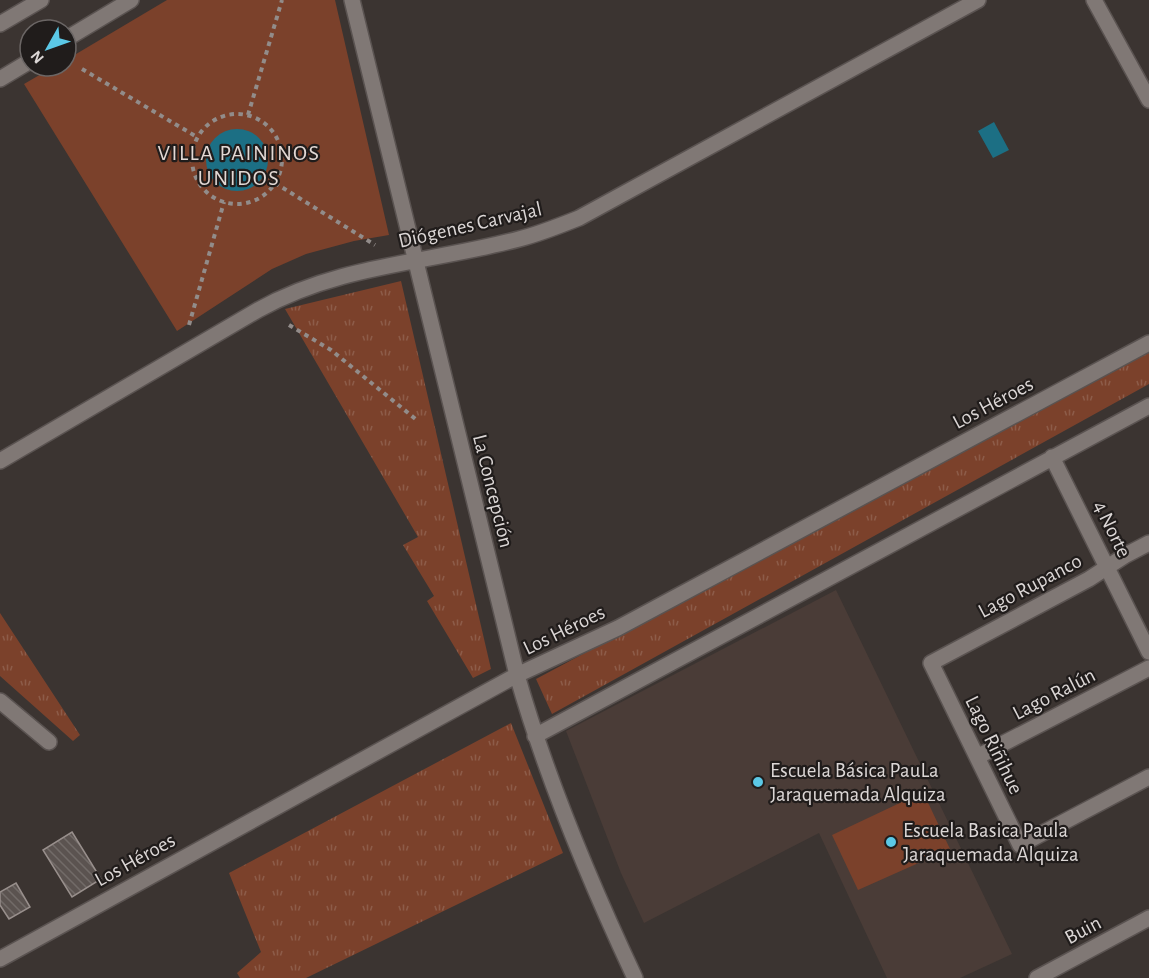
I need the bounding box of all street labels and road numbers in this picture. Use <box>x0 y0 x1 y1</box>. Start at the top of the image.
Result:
street label: Diógenes Carvajal <box>396 198 544 252</box>
street label: Los Héroes <box>949 373 1037 433</box>
street label: La Concepción <box>469 432 517 550</box>
street label: 4 Norte <box>1089 497 1135 561</box>
street label: Lago Rupanco <box>975 550 1085 622</box>
street label: Los Héroes <box>520 601 608 659</box>
street label: Lago Ralún <box>1009 664 1099 724</box>
street label: Lago Riñihue <box>961 693 1027 797</box>
street label: Los Héroes <box>91 829 179 891</box>
street label: Buin <box>1061 912 1105 948</box>

